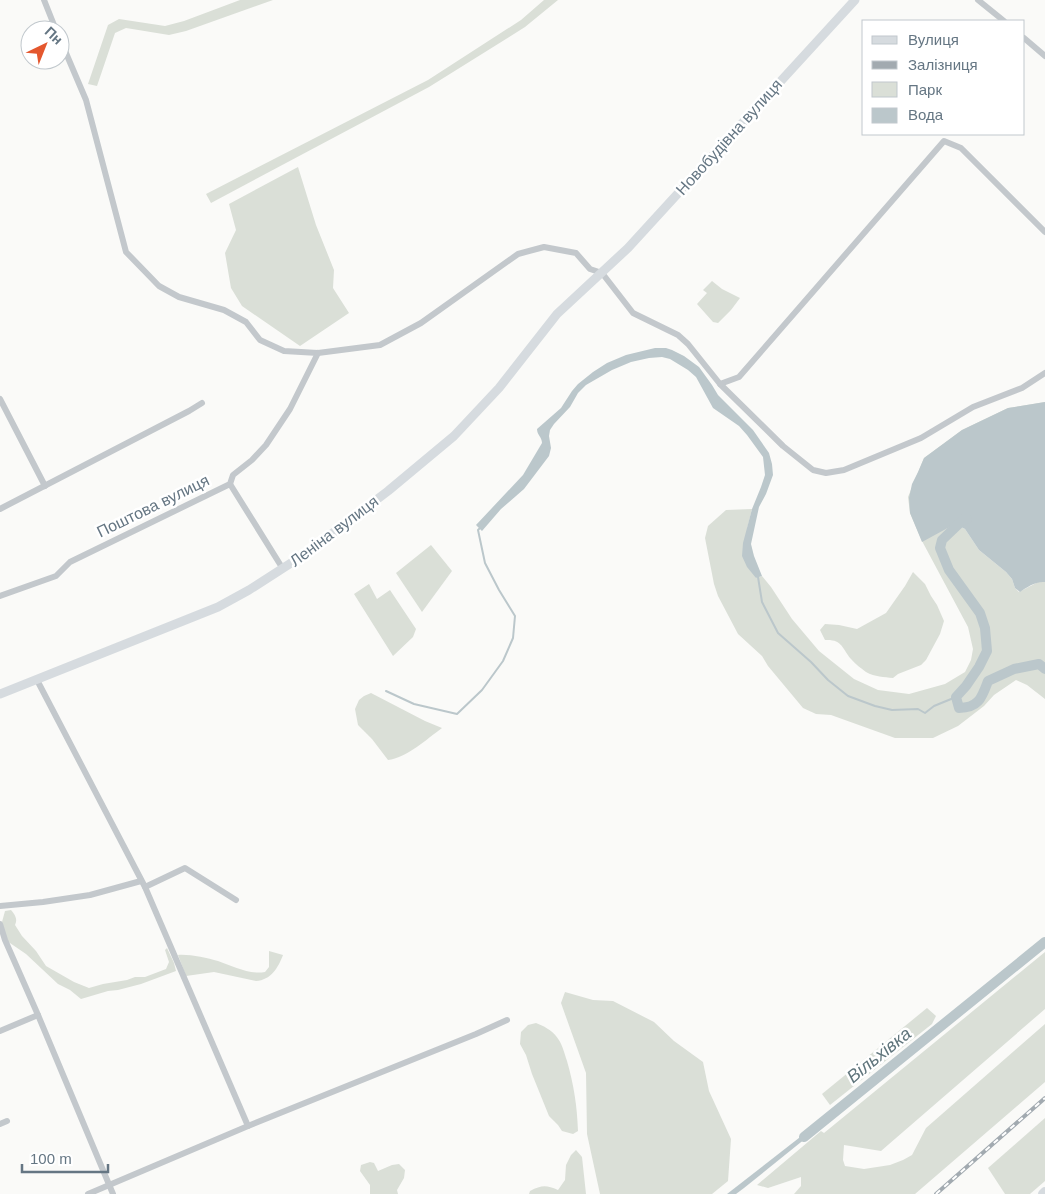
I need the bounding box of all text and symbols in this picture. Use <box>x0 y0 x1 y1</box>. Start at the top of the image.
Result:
north arrow <box>20 20 70 70</box>
legend <box>862 20 1025 135</box>
text: Пн <box>42 23 66 48</box>
text: Вулиця <box>908 31 959 48</box>
text: Залізниця <box>908 56 978 73</box>
street label: Новобудівна вулиця <box>673 76 785 198</box>
text: Парк <box>908 81 942 98</box>
text: Вода <box>908 106 944 123</box>
street label: Поштова вулиця <box>94 471 212 541</box>
street label: Леніна вулиця <box>287 492 381 570</box>
water label: Вільхівка <box>843 1023 915 1087</box>
scale bar <box>22 1142 109 1174</box>
text: 100 m <box>30 1150 72 1167</box>

